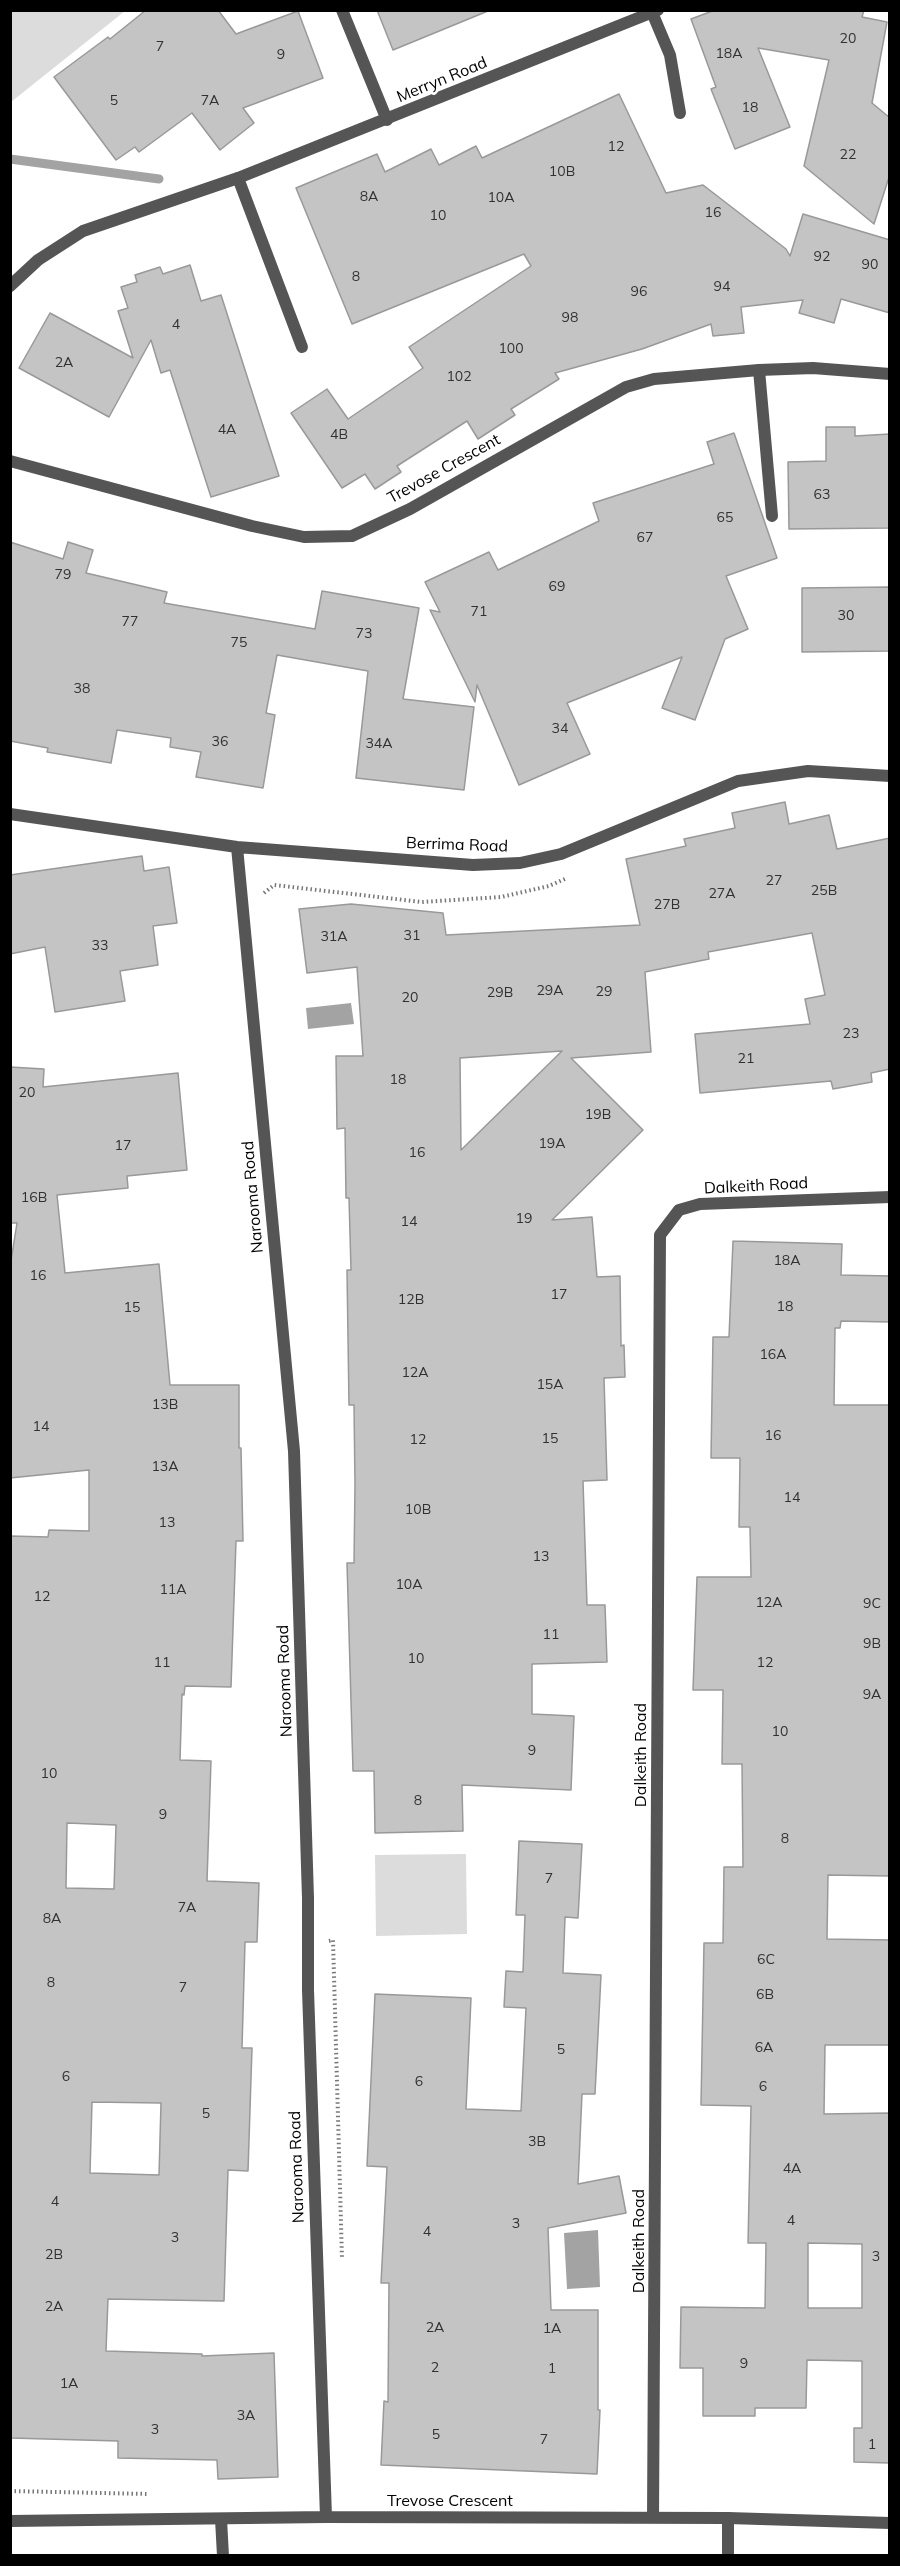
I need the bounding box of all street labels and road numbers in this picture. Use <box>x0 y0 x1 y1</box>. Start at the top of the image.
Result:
street label: Merryn Road <box>394 53 490 107</box>
street label: Trevose Crescent <box>384 430 504 508</box>
street label: Berrima Road <box>406 834 508 856</box>
street label: Narooma Road <box>239 1140 267 1254</box>
street label: Dalkeith Road <box>703 1174 809 1198</box>
street label: Narooma Road <box>273 1624 297 1738</box>
street label: Dalkeith Road <box>631 1703 651 1807</box>
street label: Narooma Road <box>285 2110 309 2224</box>
street label: Dalkeith Road <box>629 2189 649 2293</box>
street label: Trevose Crescent <box>387 2491 513 2511</box>

